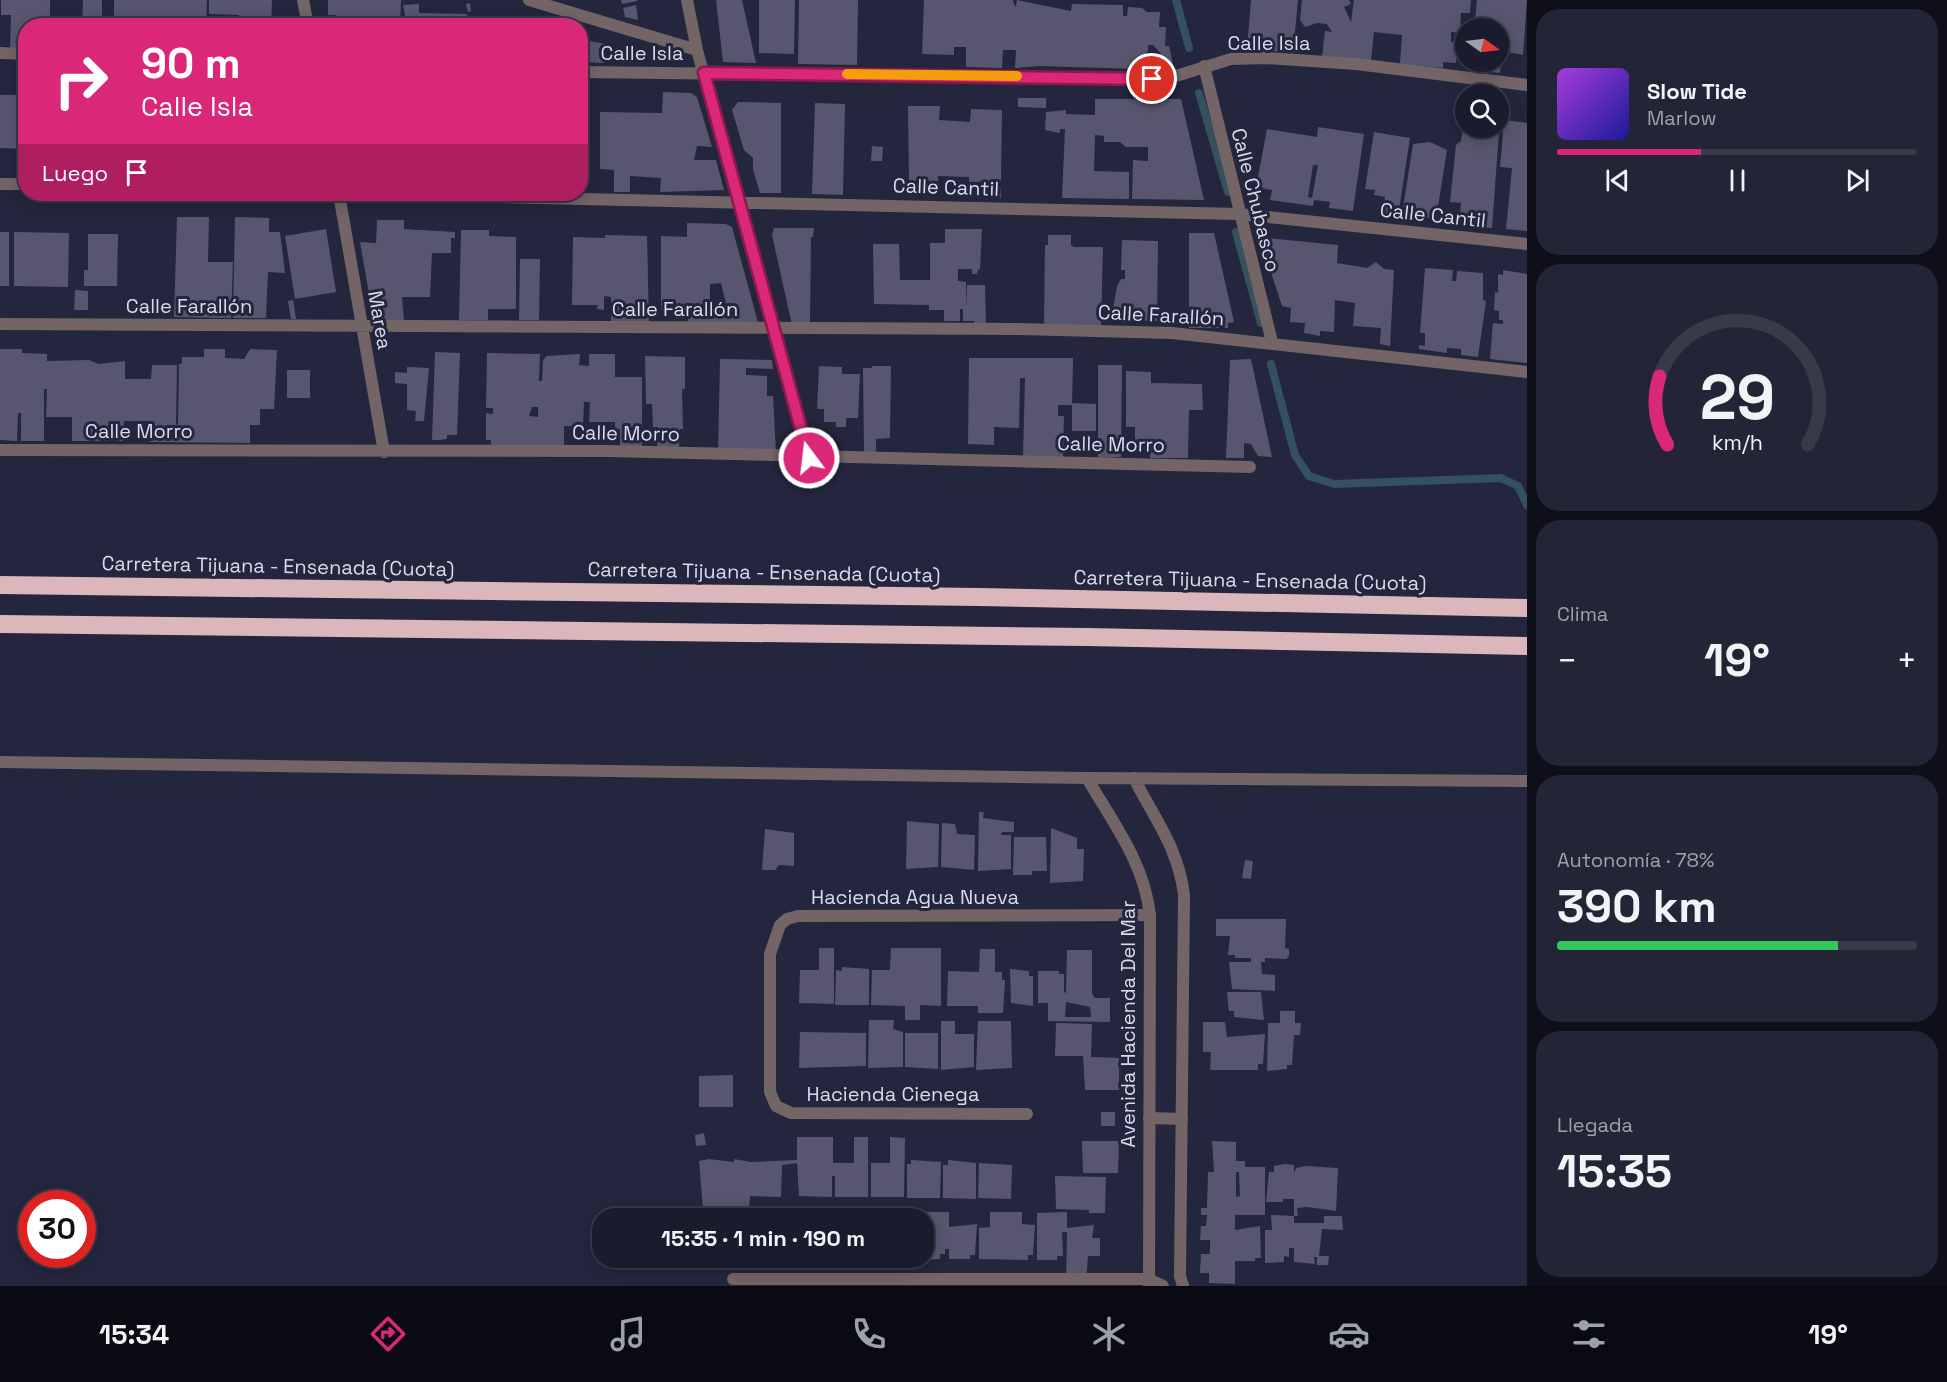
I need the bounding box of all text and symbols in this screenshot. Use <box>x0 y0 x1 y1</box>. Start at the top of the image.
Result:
north arrow <box>1455 18 1509 72</box>
map controls <box>1455 18 1509 138</box>
street label: Calle Isla <box>1228 30 1310 56</box>
text: 90 m <box>141 37 241 90</box>
street label: Calle Isla <box>601 40 683 66</box>
icon: right <box>42 42 120 120</box>
pin <box>1126 53 1177 104</box>
icon: arrive <box>1135 62 1168 95</box>
text: Slow Tide <box>1647 77 1747 105</box>
button: search <box>1455 84 1509 138</box>
text: Calle Isla <box>141 89 253 124</box>
text: Marlow <box>1647 105 1716 131</box>
street label: Calle Chubasco <box>1226 125 1286 275</box>
icon: arrive <box>120 156 153 189</box>
text: Luego <box>42 159 108 187</box>
icon: previous <box>1601 164 1634 197</box>
icon: pause <box>1721 164 1754 197</box>
icon: next <box>1841 164 1874 197</box>
street label: Calle Cantil <box>892 172 1000 202</box>
street label: Calle Cantil <box>1379 197 1487 233</box>
street label: Marea <box>362 289 398 351</box>
street label: Calle Farallón <box>126 293 252 319</box>
street label: Calle Farallón <box>612 296 738 322</box>
street label: Calle Farallón <box>1097 299 1225 331</box>
text: 29 <box>1699 358 1775 437</box>
street label: Calle Morro <box>85 418 193 444</box>
street label: Calle Morro <box>572 419 680 447</box>
position arrow <box>777 426 841 490</box>
text: km/h <box>1711 429 1763 456</box>
street label: Calle Morro <box>1057 430 1165 458</box>
street label: Carretera Tijuana - Ensenada (Cuota) <box>101 550 455 582</box>
street label: Carretera Tijuana - Ensenada (Cuota) <box>587 556 941 588</box>
street label: Carretera Tijuana - Ensenada (Cuota) <box>1073 564 1427 596</box>
text: Clima <box>1557 601 1608 627</box>
text: 19° <box>1704 632 1770 689</box>
text: − <box>1557 640 1577 682</box>
text: + <box>1897 640 1917 682</box>
text: Autonomía · 78% <box>1557 847 1714 873</box>
text: 390 km <box>1557 878 1717 935</box>
street label: Hacienda Agua Nueva <box>811 884 1019 910</box>
street label: Avenida Hacienda Del Mar <box>1115 900 1141 1148</box>
street label: Hacienda Cienega <box>807 1081 979 1107</box>
text: Llegada <box>1557 1112 1633 1138</box>
text: 15:35 <box>1557 1143 1672 1200</box>
speed limit sign: 30 <box>18 1190 96 1268</box>
text: 15:35 · 1 min · 190 m <box>661 1224 865 1252</box>
icon: directions <box>367 1313 409 1355</box>
icon: music <box>607 1313 649 1355</box>
icon: phone <box>848 1313 890 1355</box>
icon: climate <box>1088 1313 1130 1355</box>
icon: car <box>1328 1313 1370 1355</box>
icon: filters <box>1568 1313 1610 1355</box>
text: 15:34 <box>99 1317 169 1352</box>
text: 19° <box>1808 1317 1848 1352</box>

